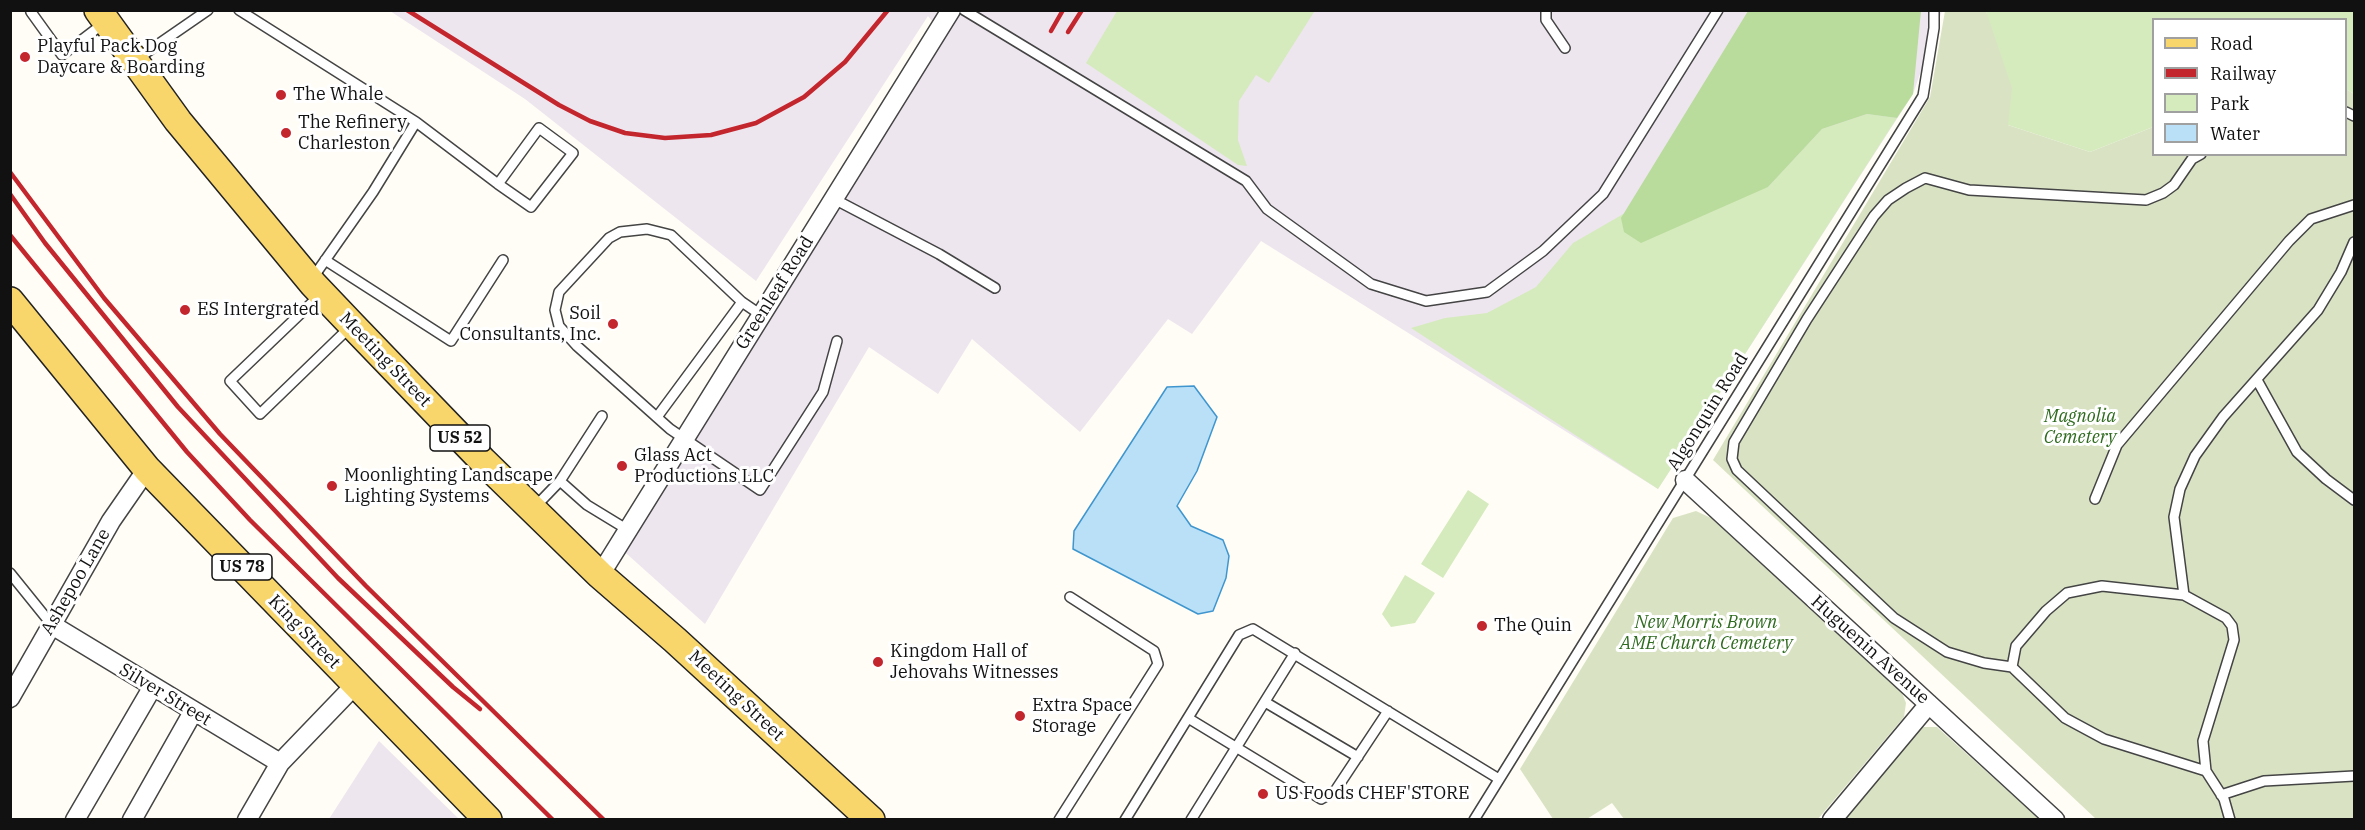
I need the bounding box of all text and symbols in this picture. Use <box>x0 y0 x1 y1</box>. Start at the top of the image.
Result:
legend <box>2152 18 2347 156</box>
text: Road <box>2210 32 2253 55</box>
place label: Playful Pack Dog Daycare & Boarding <box>37 36 205 78</box>
marker: Playful Pack Dog Daycare & Boarding <box>18 50 32 64</box>
text: Railway <box>2210 62 2276 85</box>
place label: The Whale <box>293 84 383 106</box>
marker: The Whale <box>274 88 288 102</box>
text: Park <box>2210 92 2249 115</box>
place label: The Refinery Charleston <box>298 112 407 154</box>
text: Water <box>2210 122 2260 145</box>
marker: The Refinery Charleston <box>279 126 293 140</box>
street label: Greenleaf Road <box>731 232 819 354</box>
place label: ES Intergrated <box>197 299 320 321</box>
marker: ES Intergrated <box>178 303 192 317</box>
place label: Soil Consultants, Inc. <box>460 303 601 346</box>
street label: Meeting Street <box>334 308 436 412</box>
marker: Soil Consultants, Inc. <box>606 317 620 331</box>
street label: Algonquin Road <box>1663 349 1753 475</box>
park label: Magnolia Cemetery <box>2044 406 2116 448</box>
road number: US 52 <box>430 425 490 451</box>
place label: Glass Act Productions LLC <box>634 445 774 488</box>
marker: Glass Act Productions LLC <box>615 459 629 473</box>
place label: Moonlighting Landscape Lighting Systems <box>344 465 553 508</box>
marker: Moonlighting Landscape Lighting Systems <box>325 479 339 493</box>
street label: Ashepoo Lane <box>37 525 115 639</box>
road number: US 78 <box>212 554 272 580</box>
street label: King Street <box>263 591 345 673</box>
street label: Huguenin Avenue <box>1806 591 1934 709</box>
park label: New Morris Brown AME Church Cemetery <box>1620 612 1792 654</box>
place label: The Quin <box>1494 615 1572 637</box>
marker: The Quin <box>1475 619 1489 633</box>
place label: Kingdom Hall of Jehovahs Witnesses <box>890 641 1059 684</box>
street label: Meeting Street <box>684 646 788 746</box>
marker: Kingdom Hall of Jehovahs Witnesses <box>871 655 885 669</box>
street label: Silver Street <box>115 659 215 731</box>
place label: Extra Space Storage <box>1032 695 1132 738</box>
marker: Extra Space Storage <box>1013 709 1027 723</box>
place label: US Foods CHEF'STORE <box>1275 783 1470 805</box>
marker: US Foods CHEF'STORE <box>1256 787 1270 801</box>

